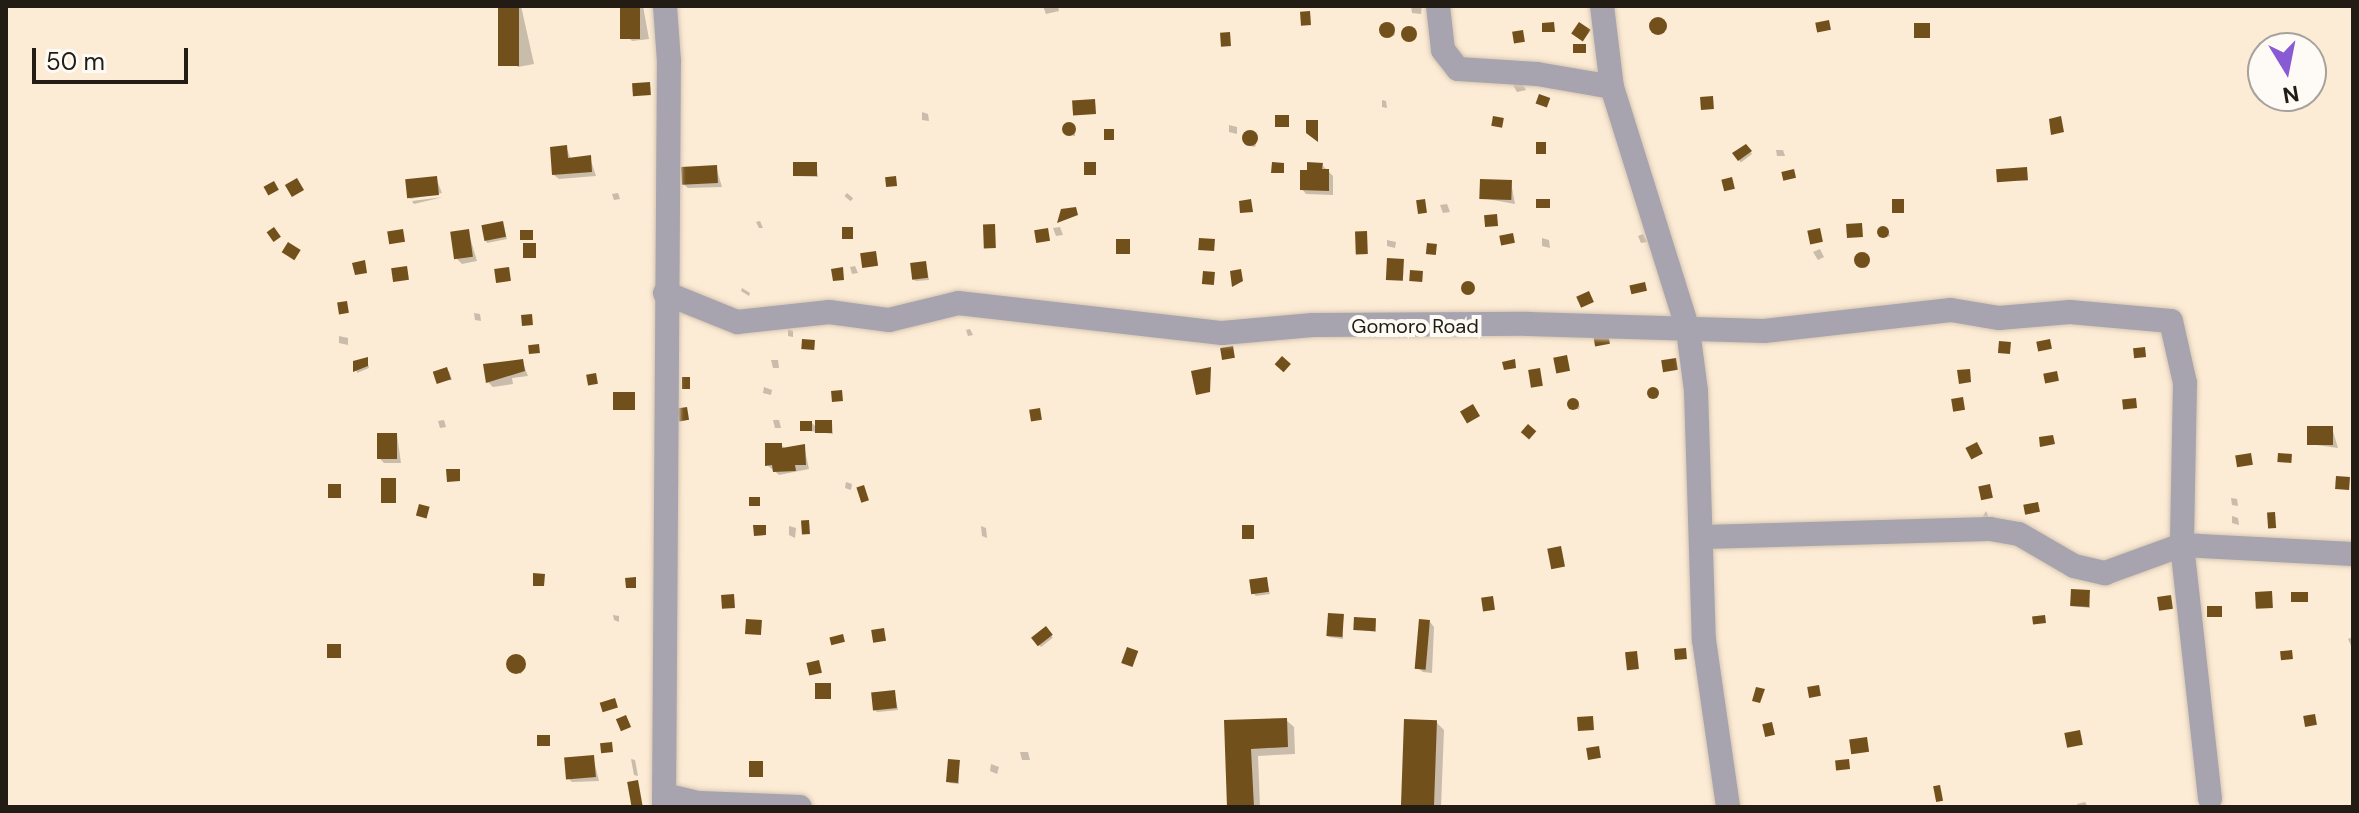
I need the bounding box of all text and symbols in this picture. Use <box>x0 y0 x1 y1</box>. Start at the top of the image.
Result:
scale bar <box>36 32 192 82</box>
north arrow <box>2247 32 2327 112</box>
text: 50 m <box>46 46 105 77</box>
text: N <box>2280 78 2301 110</box>
street label: Gomoro Road <box>1351 314 1479 338</box>

